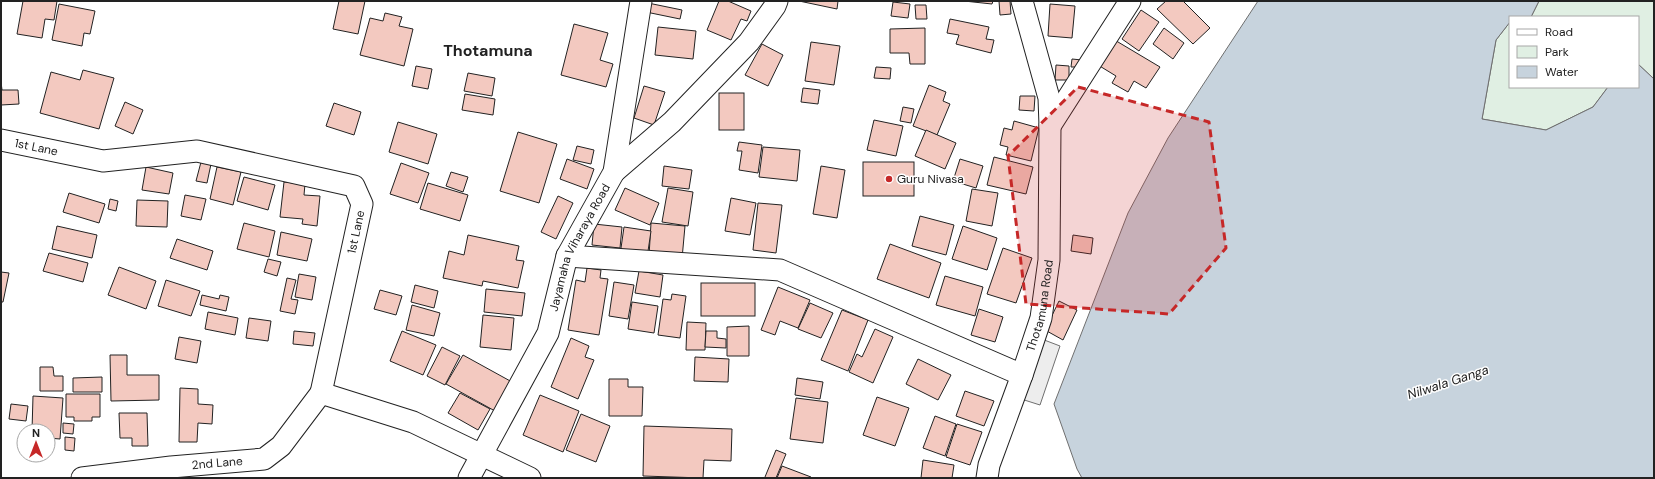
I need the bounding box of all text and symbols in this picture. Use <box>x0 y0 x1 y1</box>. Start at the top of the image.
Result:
legend <box>1509 16 1639 88</box>
text: Road <box>1545 24 1573 40</box>
district label: Thotamuna <box>443 40 533 61</box>
text: Park <box>1545 44 1569 60</box>
text: Water <box>1545 64 1579 80</box>
street label: 1st Lane <box>13 135 60 160</box>
place label: Guru Nivasa <box>897 171 964 187</box>
marker: Guru Nivasa <box>884 174 894 184</box>
street label: Jayamaha Viharaya Road <box>546 181 614 313</box>
street label: 1st Lane <box>344 209 368 255</box>
street label: Thotamuna Road <box>1022 259 1057 354</box>
water label: Nilwala Ganga <box>1405 361 1491 403</box>
north arrow <box>16 423 56 463</box>
text: N <box>32 426 40 440</box>
street label: 2nd Lane <box>191 453 243 473</box>

